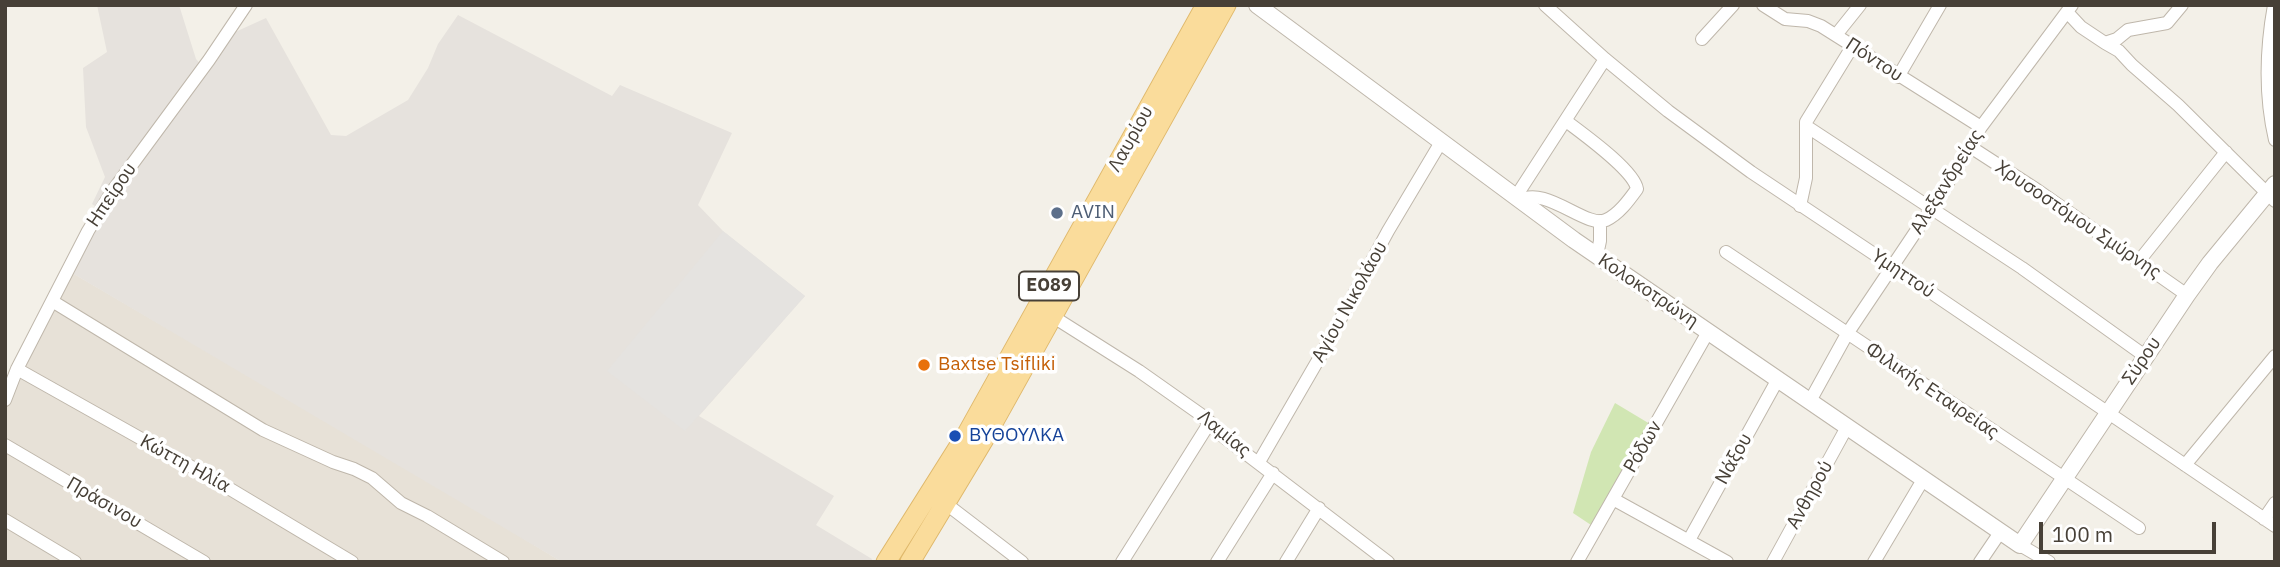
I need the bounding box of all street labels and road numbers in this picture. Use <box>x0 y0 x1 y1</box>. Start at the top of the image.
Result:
street label: Πόντου <box>1841 33 1907 87</box>
street label: Λαυρίου <box>1103 102 1159 176</box>
street label: Αλεξανδρείας <box>1906 125 1988 239</box>
street label: Χρυσοστόμου Σμύρνης <box>1991 156 2165 284</box>
street label: Ηπείρου <box>82 159 142 231</box>
street label: Αγίου Νικολάου <box>1307 237 1393 367</box>
street label: Υμηττού <box>1867 245 1939 303</box>
street label: Κολοκοτρώνη <box>1593 249 1703 333</box>
road number: ΕΟ89 <box>1019 272 1079 300</box>
street label: Σύρου <box>2118 333 2166 389</box>
street label: Φιλικής Εταιρείας <box>1861 338 2003 444</box>
street label: Λαμίας <box>1193 406 1255 462</box>
street label: Ρόδων <box>1619 417 1667 477</box>
street label: Νάξου <box>1711 429 1757 489</box>
street label: Κώττη Ηλία <box>136 430 234 498</box>
street label: Ανθηρού <box>1782 457 1838 533</box>
street label: Πράσινου <box>62 472 146 534</box>

